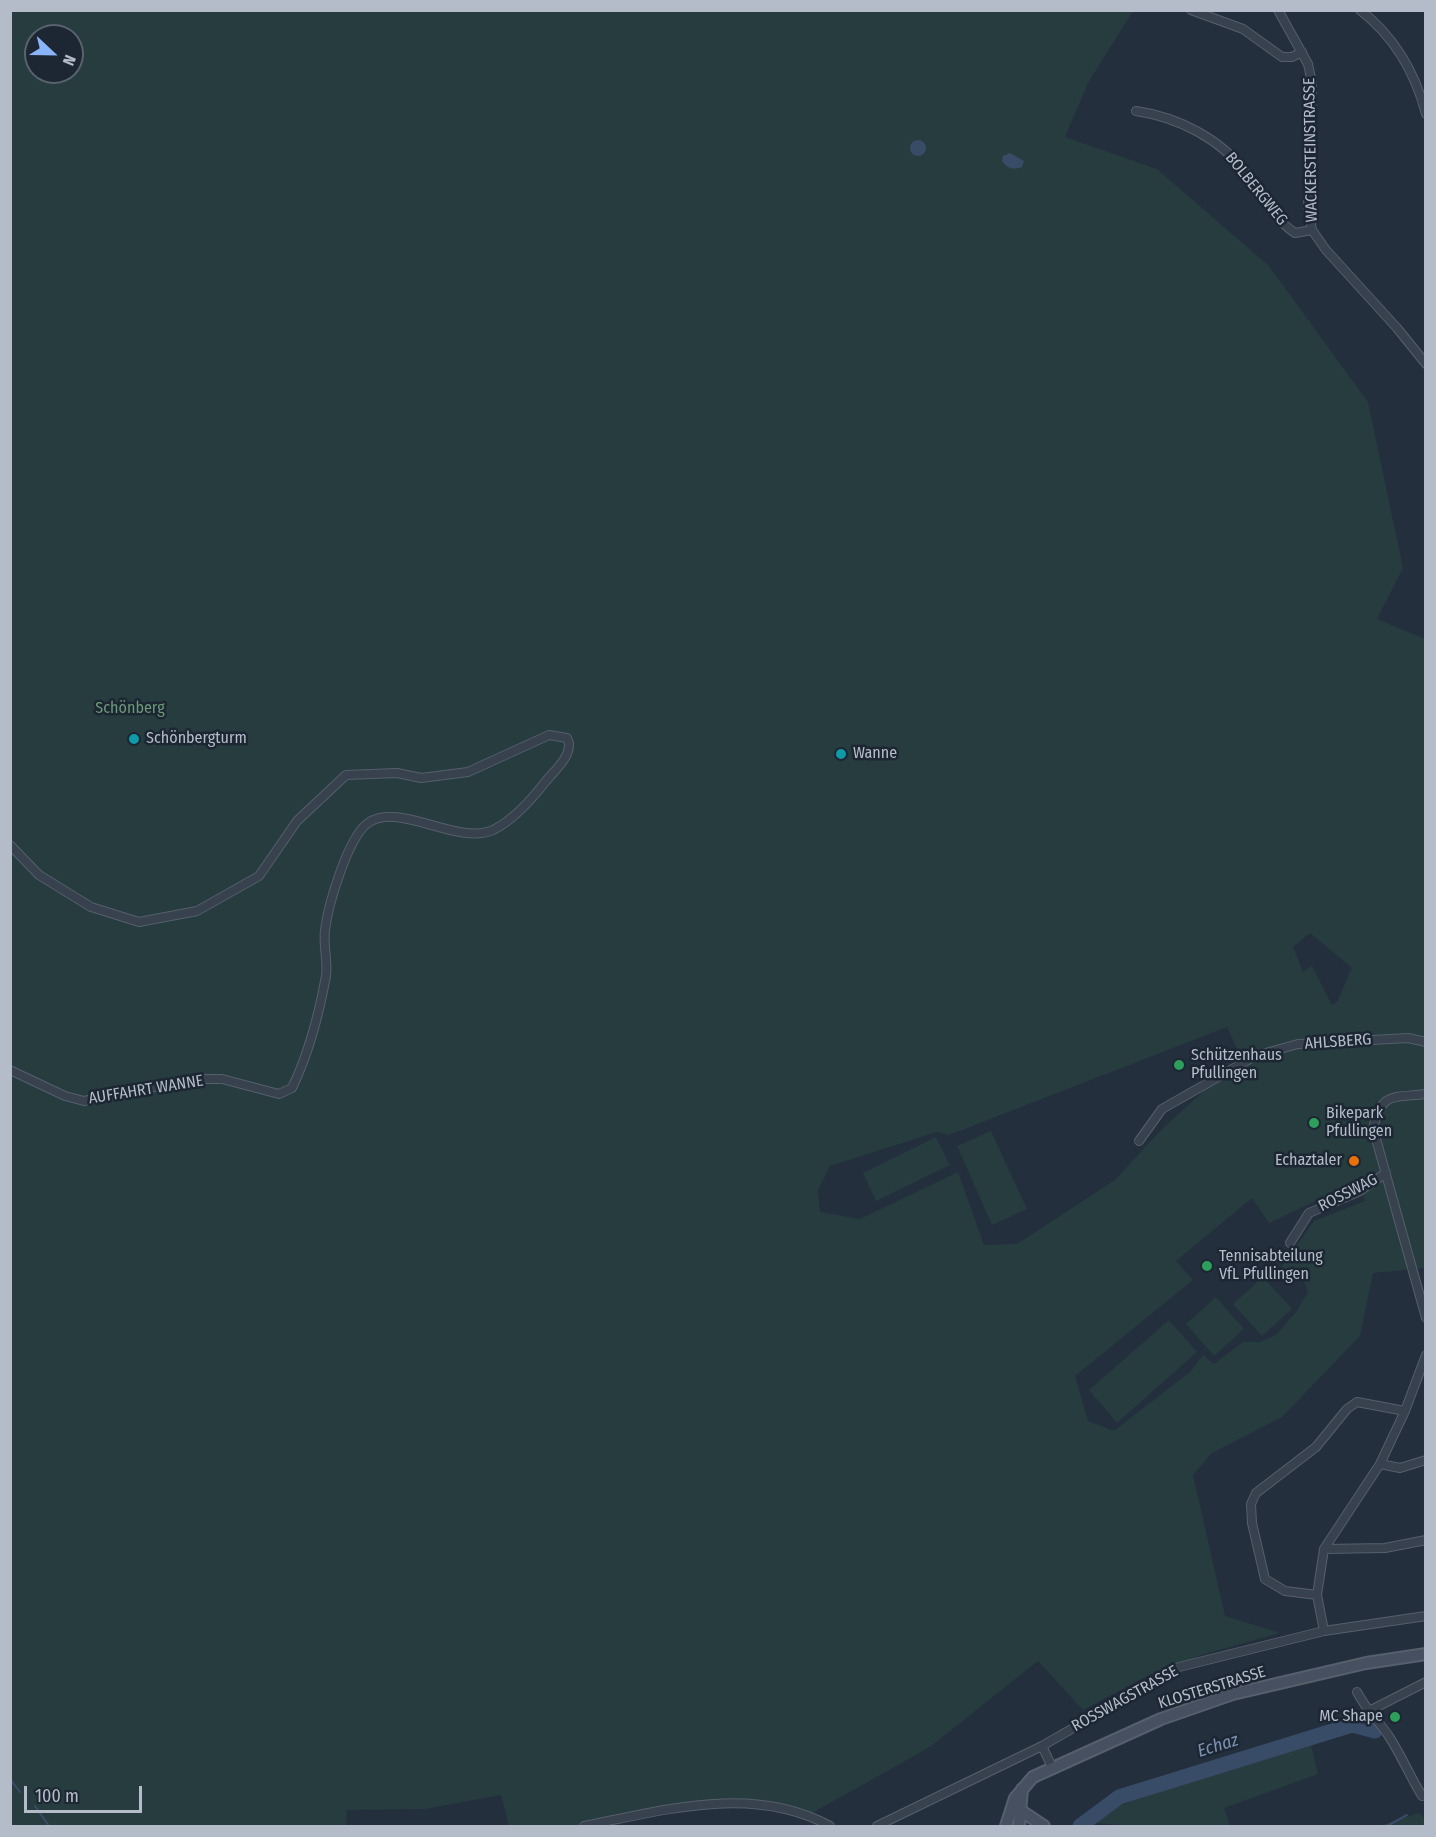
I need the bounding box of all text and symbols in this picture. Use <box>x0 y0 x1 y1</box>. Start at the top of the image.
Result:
north arrow <box>24 24 84 84</box>
text: N <box>59 52 80 68</box>
street label: WACKERSTEINSTRASSE <box>1300 78 1322 222</box>
street label: BOLBERGWEG <box>1221 149 1291 229</box>
park label: Schönberg <box>95 699 165 719</box>
place label: Schönbergturm <box>146 729 247 749</box>
marker: Schönbergturm <box>127 732 141 746</box>
place label: Wanne <box>853 744 897 764</box>
marker: Wanne <box>834 747 848 761</box>
street label: AHLSBERG <box>1304 1030 1372 1054</box>
place label: Schützenhaus Pfullingen <box>1191 1046 1282 1084</box>
marker: Schützenhaus Pfullingen <box>1172 1058 1186 1072</box>
street label: AUFFAHRT WANNE <box>87 1071 205 1109</box>
place label: Bikepark Pfullingen <box>1326 1104 1392 1142</box>
marker: Bikepark Pfullingen <box>1307 1116 1321 1130</box>
place label: Echaztaler <box>1275 1151 1342 1171</box>
marker: Echaztaler <box>1347 1154 1361 1168</box>
street label: ROSSWAG <box>1315 1170 1381 1216</box>
place label: Tennisabteilung VfL Pfullingen <box>1219 1247 1323 1285</box>
marker: Tennisabteilung VfL Pfullingen <box>1200 1259 1214 1273</box>
street label: ROSSWAGSTRASSE <box>1068 1662 1182 1736</box>
street label: KLOSTERSTRASSE <box>1156 1663 1268 1713</box>
place label: MC Shape <box>1319 1707 1383 1727</box>
marker: MC Shape <box>1388 1710 1402 1724</box>
water label: Echaz <box>1195 1730 1241 1762</box>
scale bar <box>27 1774 146 1812</box>
text: 100 m <box>35 1785 79 1807</box>

